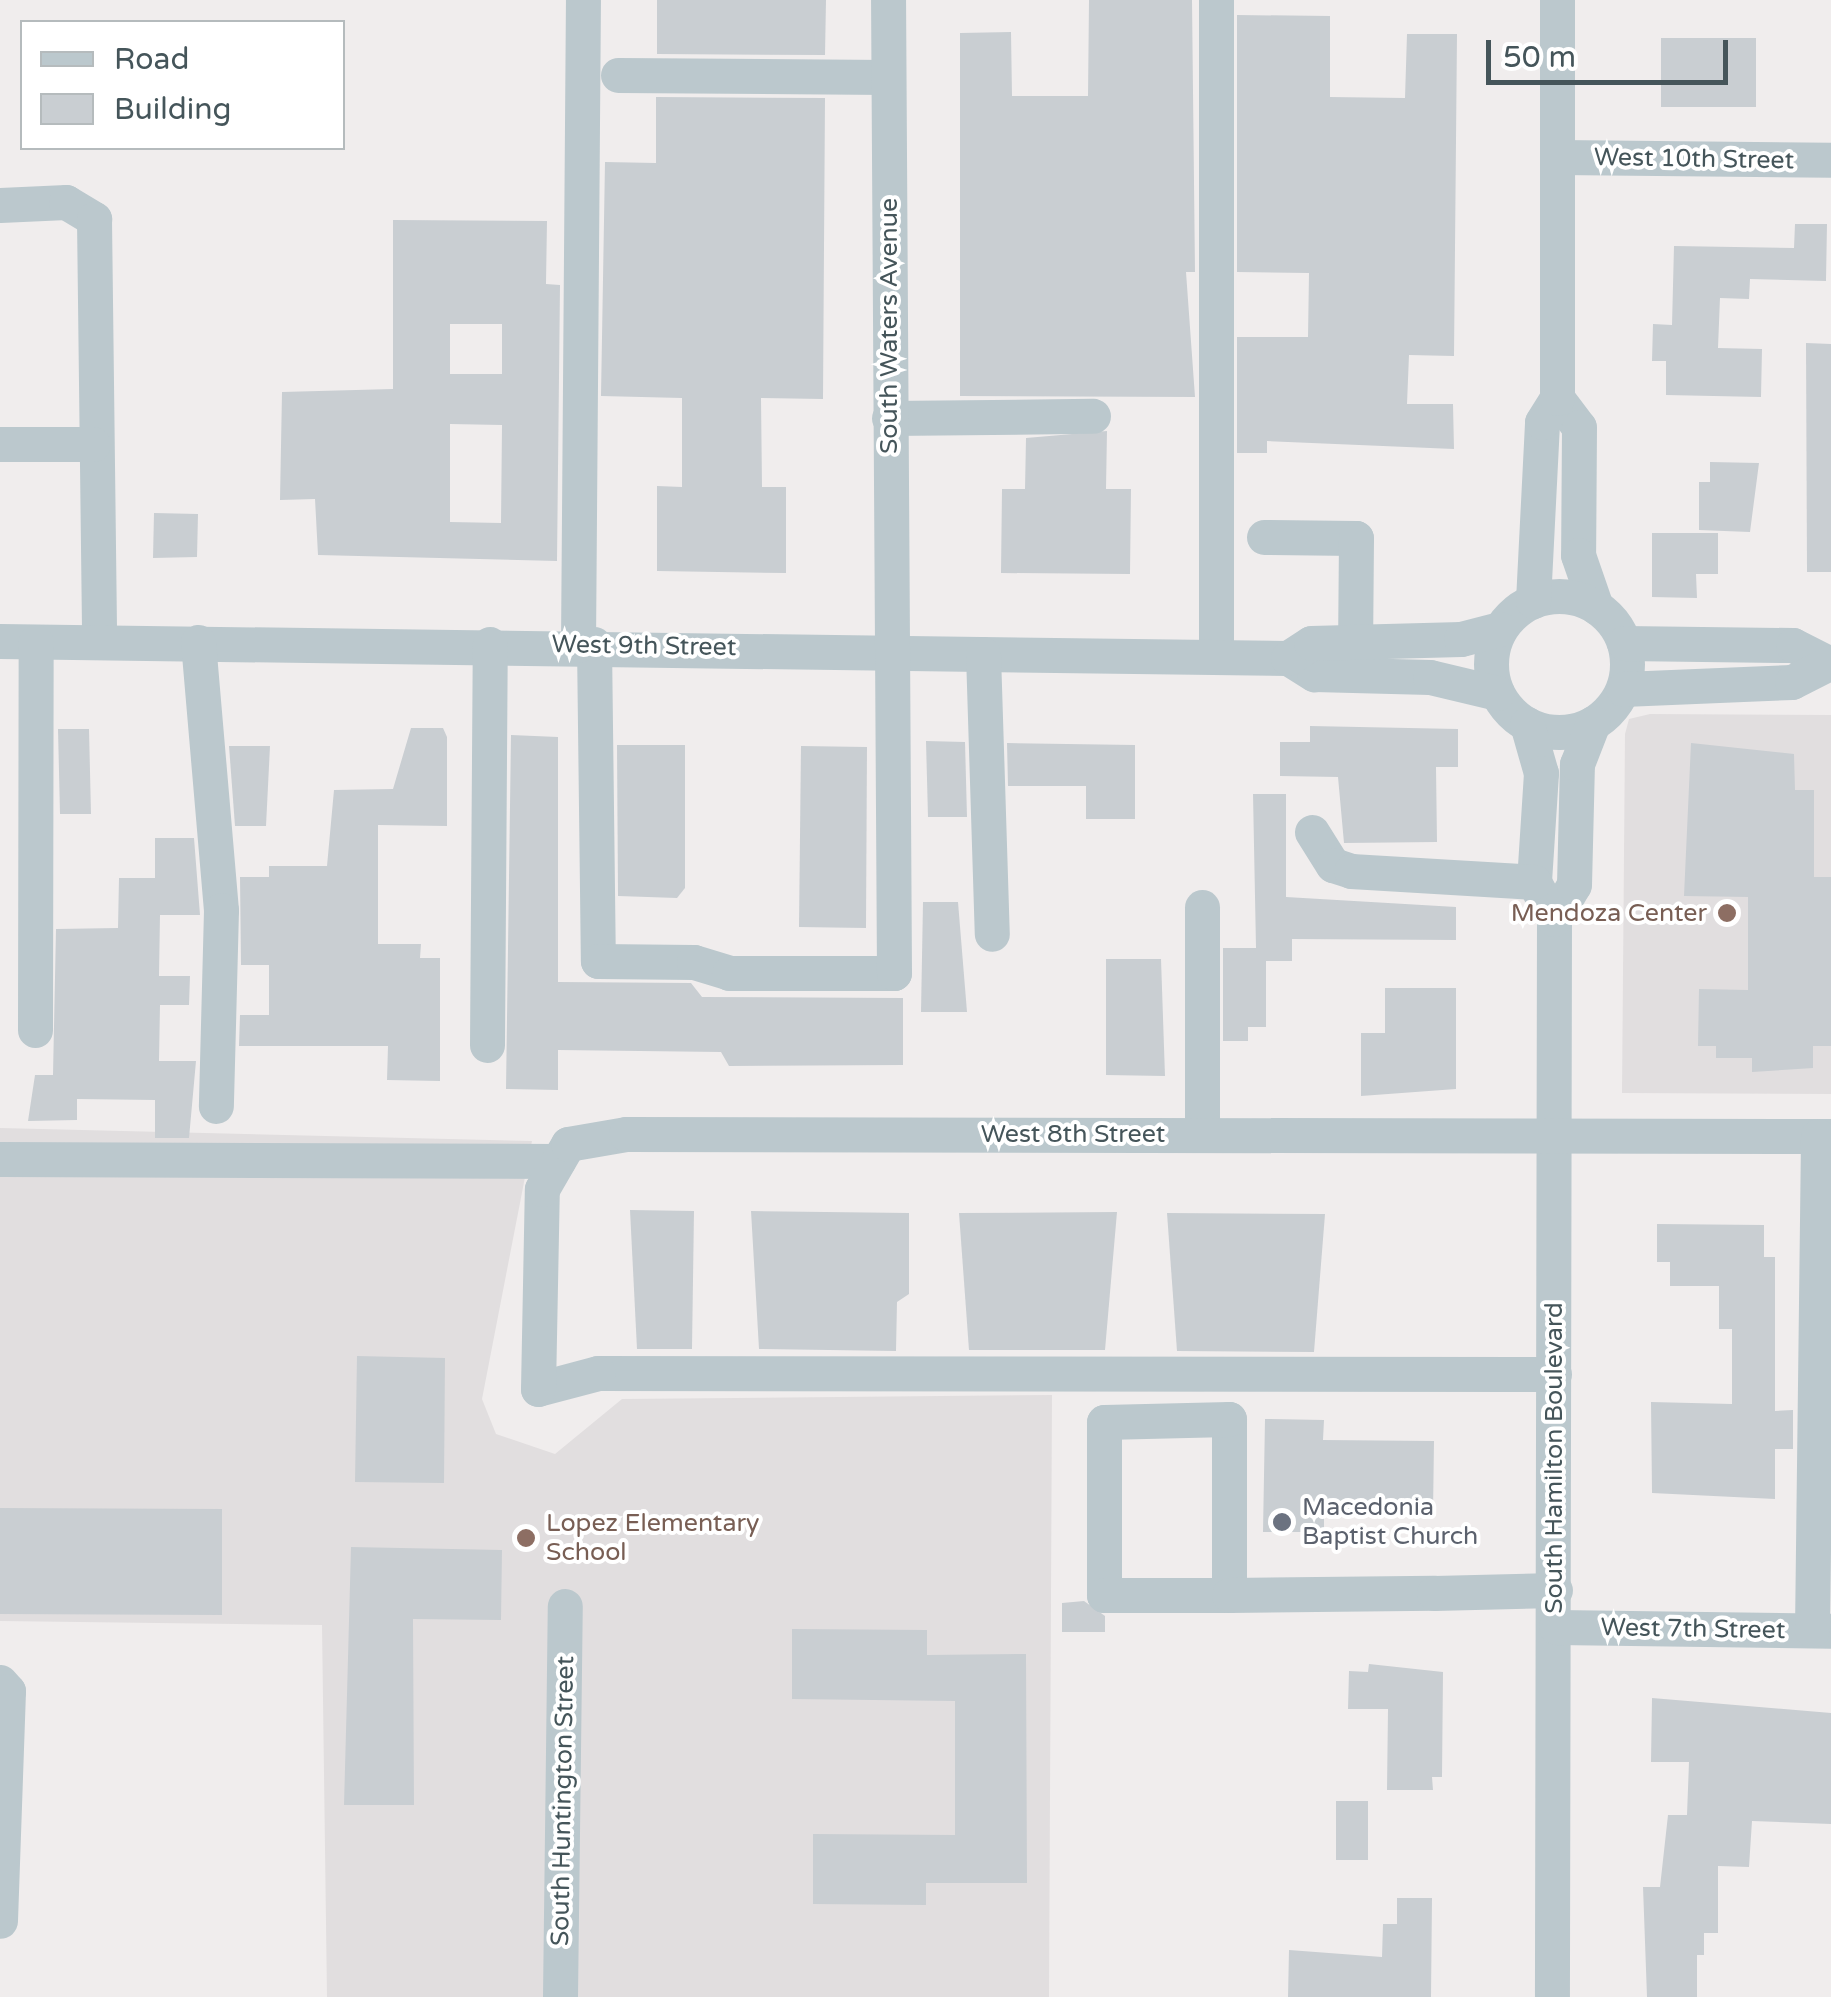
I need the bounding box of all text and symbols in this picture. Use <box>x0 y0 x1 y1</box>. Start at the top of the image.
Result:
legend <box>20 20 345 150</box>
scale bar <box>1491 20 1734 82</box>
text: 50 m <box>1503 39 1576 76</box>
text: Road <box>114 41 189 78</box>
text: Building <box>114 91 231 128</box>
street label: West 10th Street <box>1594 142 1794 176</box>
street label: South Waters Avenue <box>874 198 904 454</box>
street label: West 9th Street <box>551 629 737 663</box>
place label: Mendoza Center <box>1511 898 1707 928</box>
marker: Mendoza Center <box>1716 902 1738 924</box>
street label: West 8th Street <box>981 1119 1165 1149</box>
street label: South Hamilton Boulevard <box>1539 1302 1569 1614</box>
place label: Macedonia Baptist Church <box>1302 1493 1478 1552</box>
place label: Lopez Elementary School <box>546 1509 759 1568</box>
marker: Macedonia Baptist Church <box>1271 1511 1293 1533</box>
marker: Lopez Elementary School <box>515 1527 537 1549</box>
street label: West 7th Street <box>1600 1612 1786 1646</box>
street label: South Huntington Street <box>545 1656 581 1946</box>

